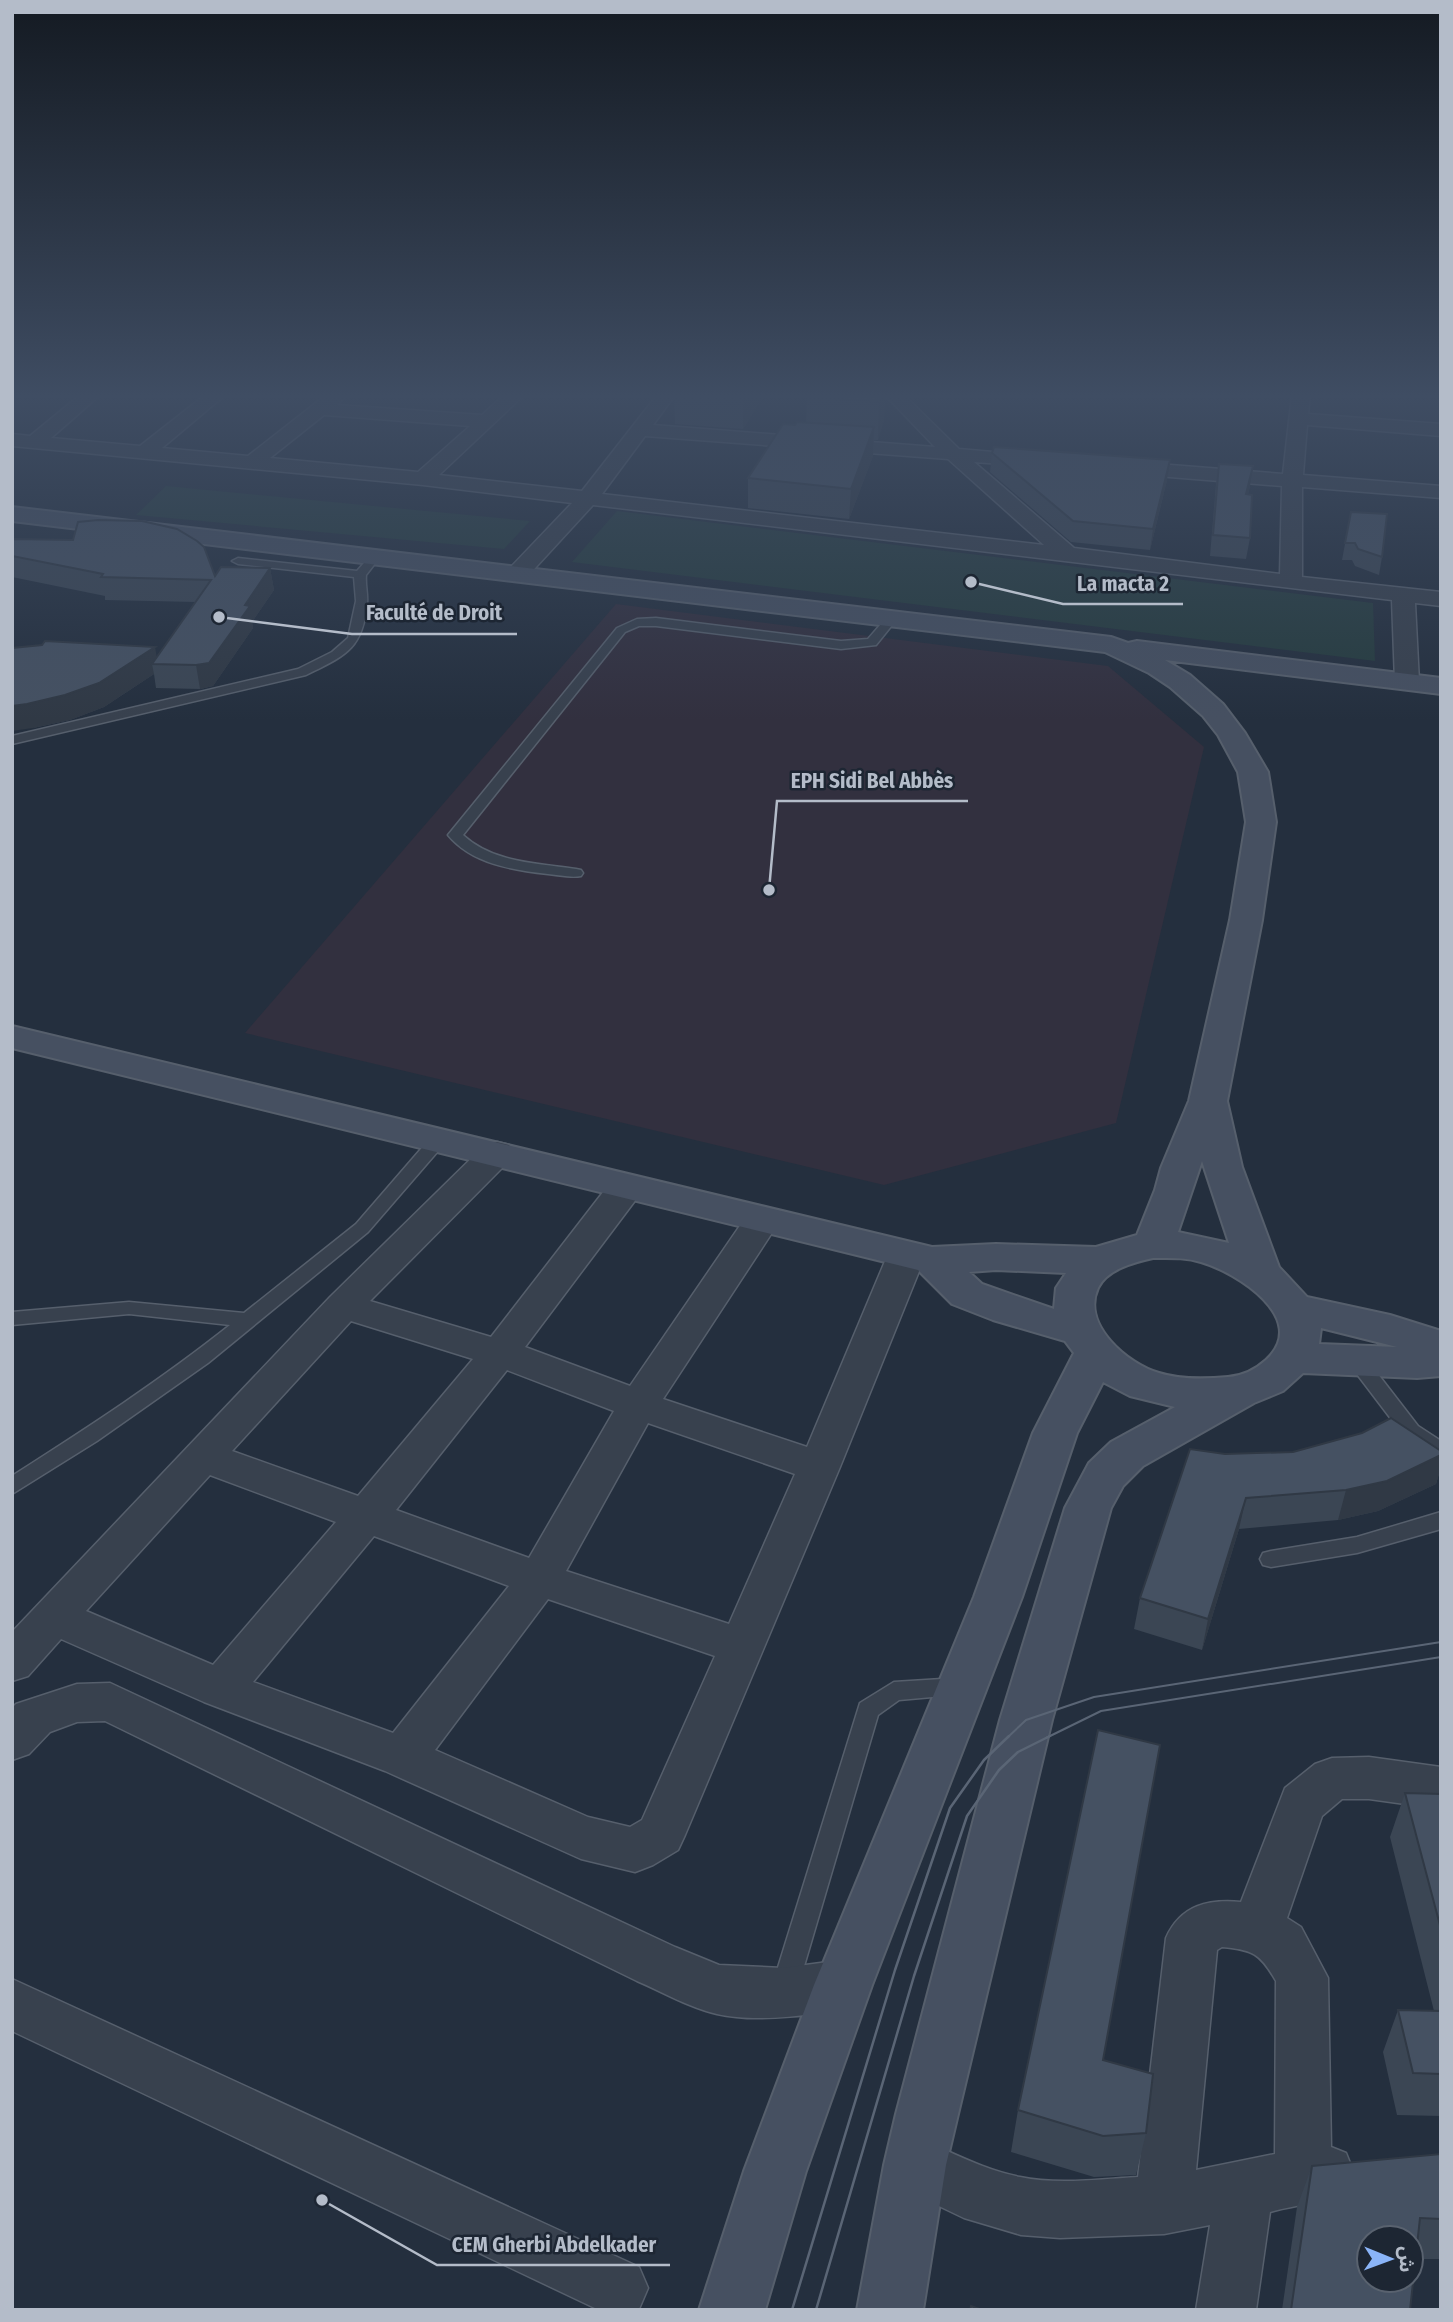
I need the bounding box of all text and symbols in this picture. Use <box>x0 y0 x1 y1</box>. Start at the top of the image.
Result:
callout: La macta 2 <box>1063 562 1183 604</box>
text: La macta 2 <box>1077 571 1169 597</box>
callout: Faculté de Droit <box>352 592 517 634</box>
text: Faculté de Droit <box>366 600 503 626</box>
callout: EPH Sidi Bel Abbès <box>777 759 968 801</box>
text: EPH Sidi Bel Abbès <box>791 768 953 794</box>
callout: CEM Gherbi Abdelkader <box>437 2223 670 2265</box>
north arrow <box>1355 2224 1425 2294</box>
text: CEM Gherbi Abdelkader <box>452 2232 657 2258</box>
text: ش <box>1395 2246 1418 2273</box>

